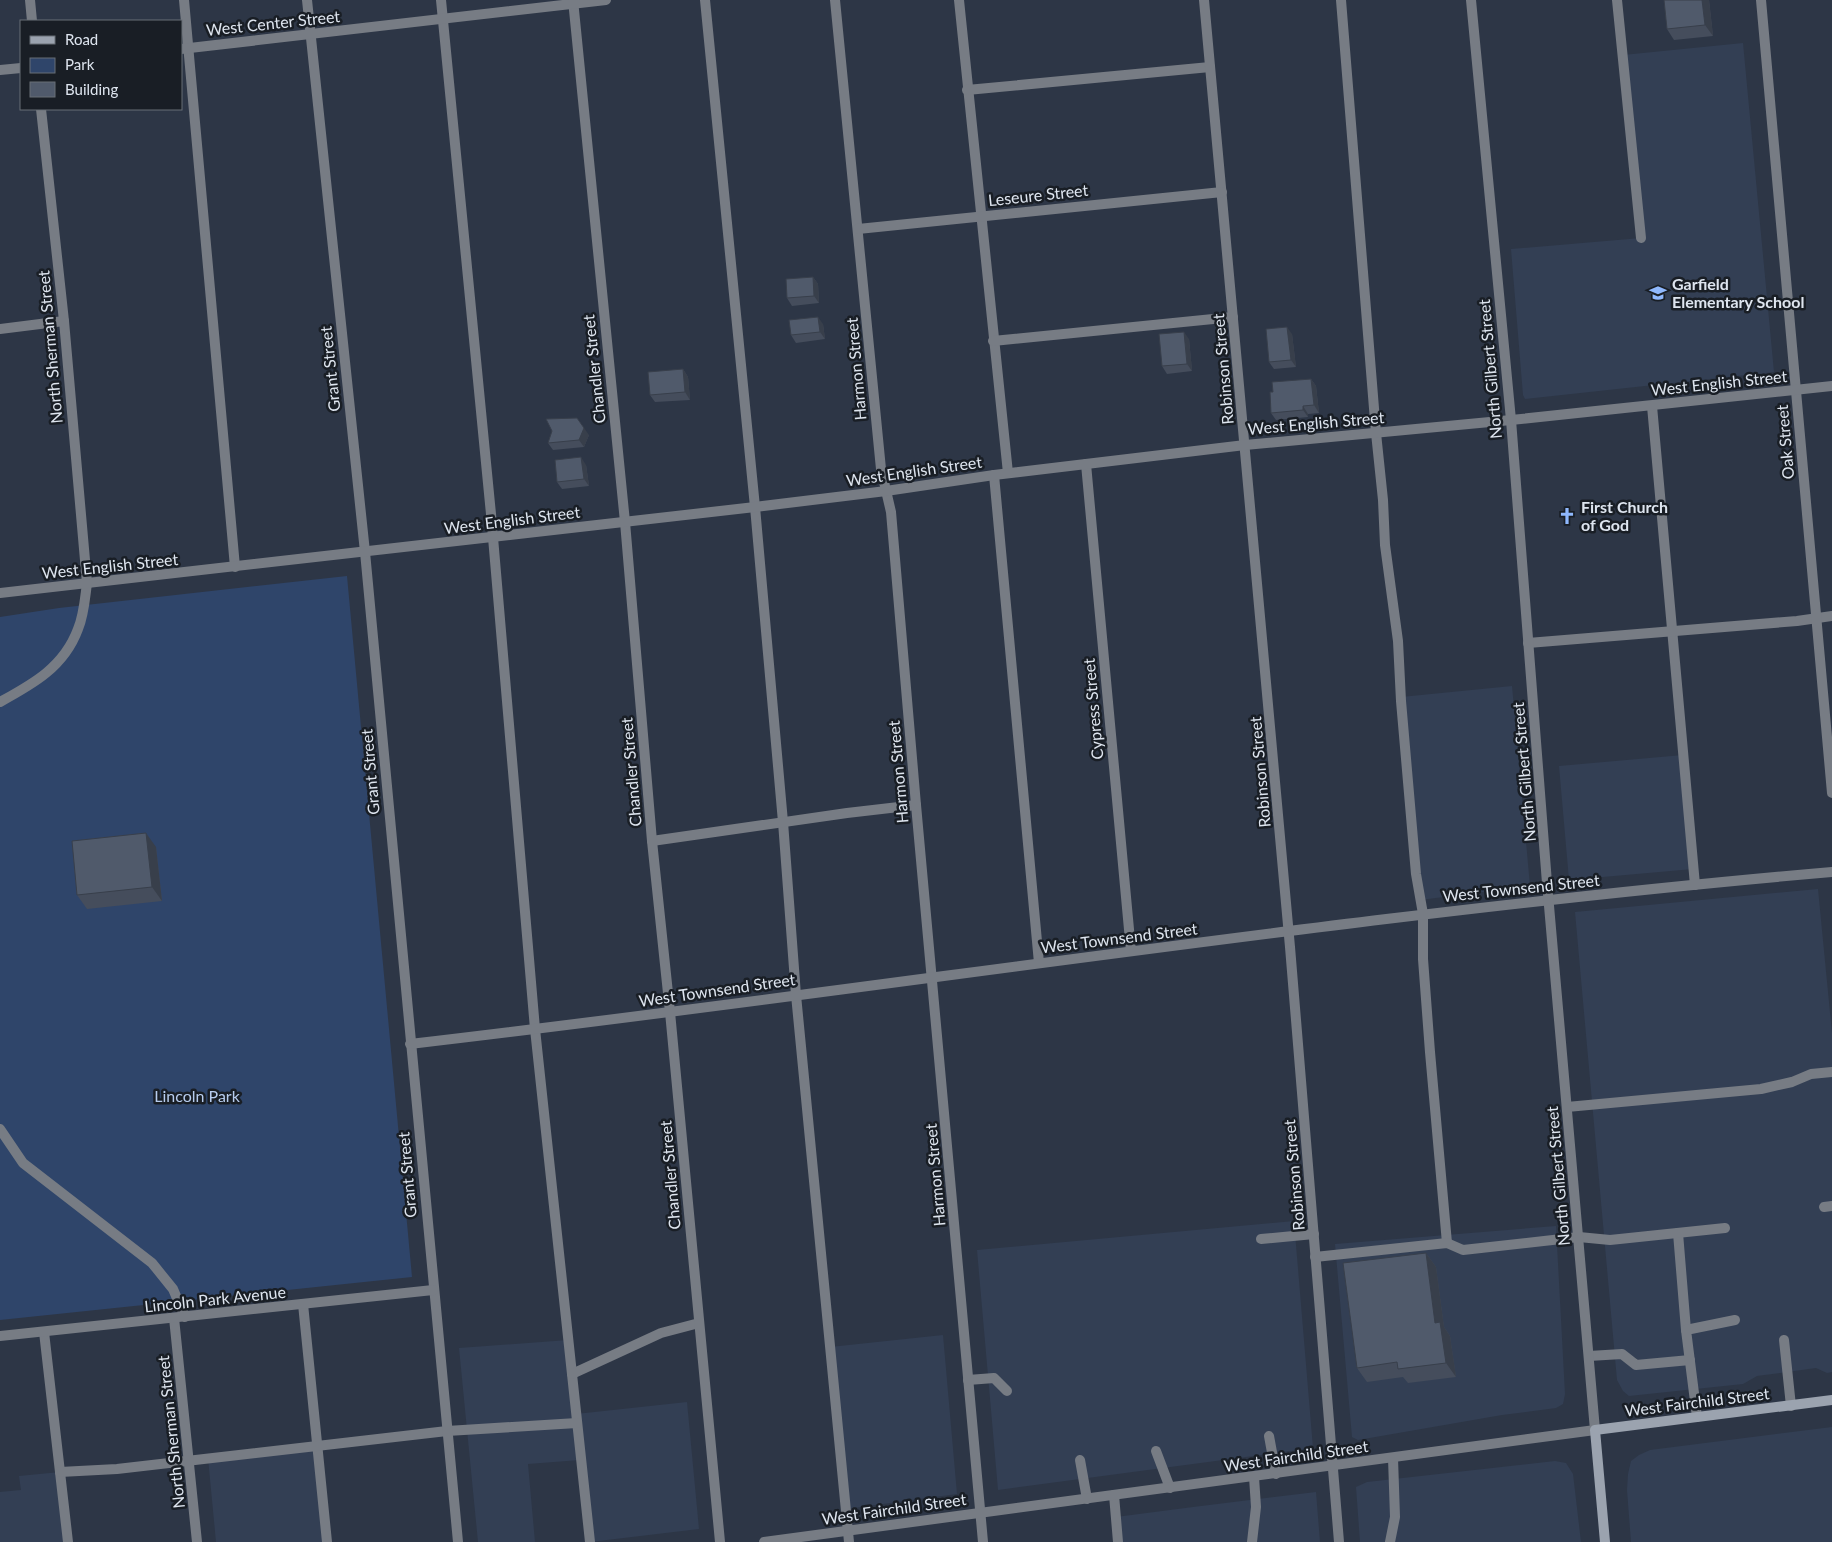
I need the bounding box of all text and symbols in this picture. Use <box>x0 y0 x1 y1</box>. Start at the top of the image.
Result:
street label: West Center Street <box>205 6 341 39</box>
legend <box>20 20 182 110</box>
text: Road <box>65 30 98 48</box>
text: Park <box>65 55 95 73</box>
text: Building <box>65 80 118 98</box>
street label: Leseure Street <box>987 180 1089 209</box>
street label: North Sherman Street <box>33 269 66 424</box>
place label: Garfield Elementary School <box>1672 274 1804 311</box>
school or university icon: Garfield Elementary School <box>1648 283 1668 303</box>
street label: North Gilbert Street <box>1474 298 1505 440</box>
street label: Robinson Street <box>1208 312 1237 425</box>
street label: Chandler Street <box>578 313 609 424</box>
street label: Harmon Street <box>842 317 869 421</box>
street label: Grant Street <box>316 325 343 413</box>
street label: West English Street <box>1650 366 1788 399</box>
street label: Oak Street <box>1772 404 1797 480</box>
street label: West English Street <box>1247 407 1385 438</box>
street label: West English Street <box>845 452 983 489</box>
place label: First Church of God <box>1581 497 1668 534</box>
street label: West English Street <box>443 502 581 537</box>
church icon: First Church of God <box>1557 506 1577 526</box>
street label: West English Street <box>41 549 179 582</box>
street label: Cypress Street <box>1079 657 1106 761</box>
street label: North Gilbert Street <box>1508 701 1539 843</box>
street label: Robinson Street <box>1245 715 1274 828</box>
street label: Chandler Street <box>616 716 645 827</box>
street label: Harmon Street <box>884 720 911 824</box>
street label: Grant Street <box>356 728 383 816</box>
street label: West Townsend Street <box>1441 870 1601 905</box>
street label: West Townsend Street <box>1039 918 1199 957</box>
street label: West Townsend Street <box>637 969 797 1010</box>
park label: Lincoln Park <box>154 1086 241 1105</box>
street label: North Gilbert Street <box>1542 1105 1573 1247</box>
street label: Robinson Street <box>1279 1118 1308 1231</box>
street label: Chandler Street <box>655 1119 684 1230</box>
street label: Harmon Street <box>921 1123 948 1227</box>
street label: Grant Street <box>393 1131 420 1219</box>
street label: Lincoln Park Avenue <box>143 1282 287 1315</box>
street label: North Sherman Street <box>153 1354 188 1509</box>
street label: West Fairchild Street <box>1624 1383 1771 1420</box>
street label: West Fairchild Street <box>1223 1436 1370 1475</box>
street label: West Fairchild Street <box>821 1489 968 1528</box>

